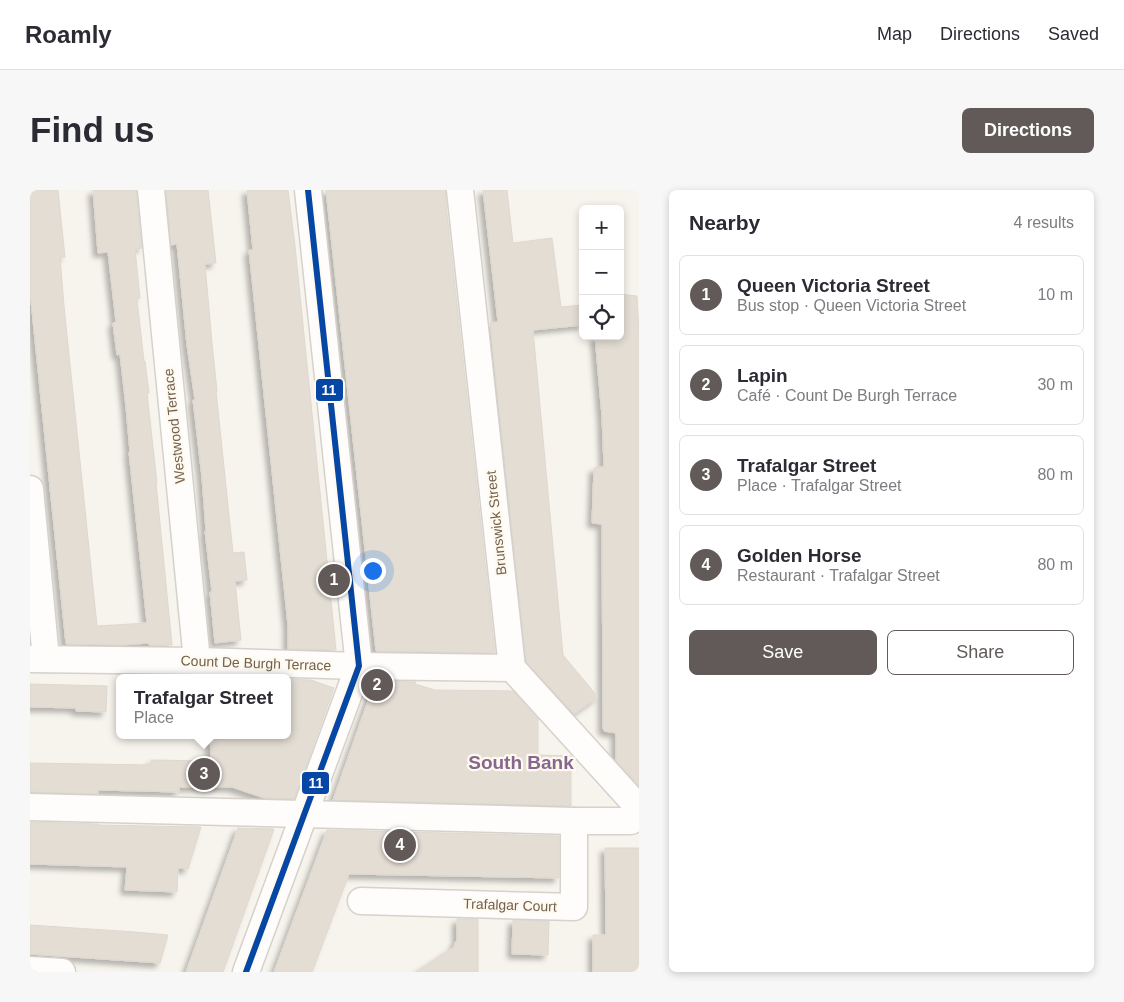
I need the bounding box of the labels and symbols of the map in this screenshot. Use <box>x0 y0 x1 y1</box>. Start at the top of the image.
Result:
street label: Westwood Terrace <box>160 368 188 484</box>
line badge: 11 <box>315 378 344 402</box>
text: 11 <box>322 382 337 398</box>
street label: Brunswick Street <box>483 470 509 576</box>
your location <box>360 558 386 584</box>
pin: 1 <box>318 561 350 599</box>
street label: Count De Burgh Terrace <box>180 652 332 674</box>
pin: 2 <box>361 666 393 704</box>
district label: South Bank <box>468 752 574 773</box>
pin: 3 <box>188 755 220 793</box>
line badge: 11 <box>301 771 330 795</box>
text: 11 <box>309 775 324 791</box>
pin: 4 <box>384 826 416 864</box>
street label: Trafalgar Court <box>463 895 557 915</box>

